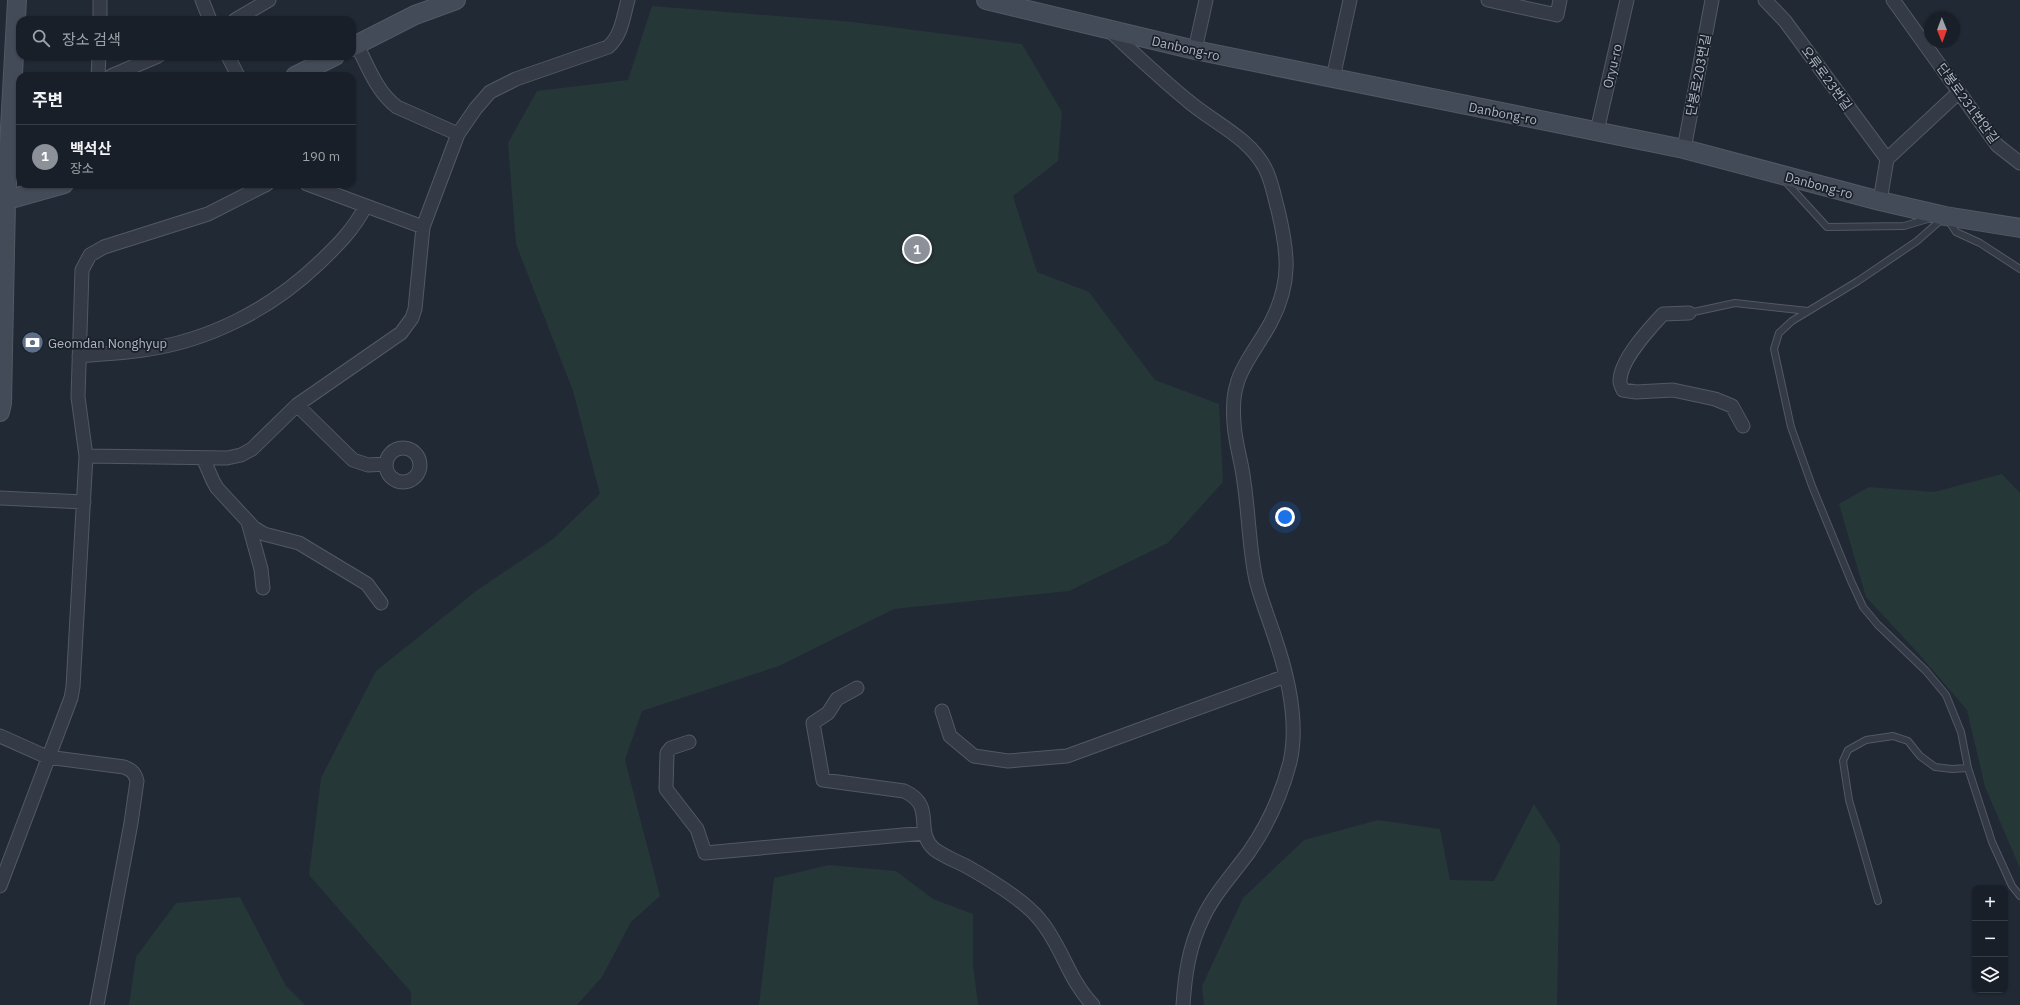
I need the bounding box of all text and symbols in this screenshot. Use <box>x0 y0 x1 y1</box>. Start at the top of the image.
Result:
north arrow <box>1924 12 1960 48</box>
search box <box>16 16 356 60</box>
icon: search <box>30 27 52 49</box>
text: 장소 검색 <box>62 30 121 49</box>
street label: Danbong-ro <box>1150 32 1222 65</box>
street label: 단봉로203번길 <box>1682 33 1715 118</box>
street label: Oryu-ro <box>1599 42 1626 90</box>
street label: 오류로23번길 <box>1798 43 1856 114</box>
street label: 단봉로231번안길 <box>1933 60 2002 147</box>
text: 주변 <box>32 89 63 111</box>
street label: Danbong-ro <box>1467 99 1539 128</box>
text: 백석산 <box>70 139 111 158</box>
text: 1 <box>41 148 49 165</box>
text: 190 m <box>302 148 340 165</box>
text: 장소 <box>70 160 94 177</box>
street label: Danbong-ro <box>1783 168 1855 203</box>
pin: 1 <box>904 234 930 264</box>
bank icon: Geomdan Nonghyup <box>20 330 46 356</box>
place label: Geomdan Nonghyup <box>48 335 167 352</box>
your location <box>1275 507 1295 527</box>
map controls <box>1972 885 2008 993</box>
button: + <box>1972 885 2008 921</box>
button: − <box>1972 921 2008 957</box>
button: layers <box>1972 957 2008 993</box>

